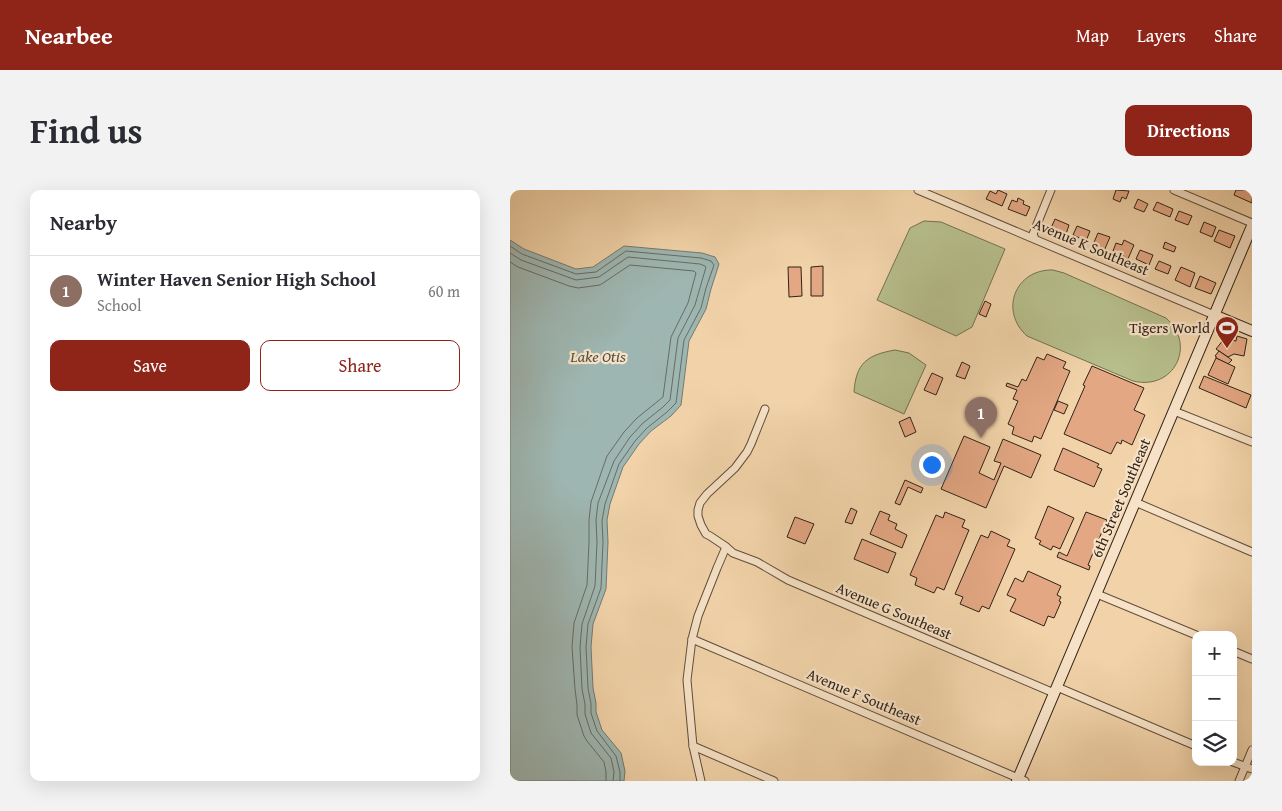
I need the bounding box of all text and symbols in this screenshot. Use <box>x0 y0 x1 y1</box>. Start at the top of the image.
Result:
text: Nearbee <box>25 18 113 53</box>
text: Map <box>1076 22 1109 49</box>
text: Layers <box>1137 22 1186 49</box>
text: Share <box>1214 22 1257 49</box>
text: Find us <box>30 105 143 156</box>
button: Directions <box>1125 105 1252 156</box>
text: Nearby <box>50 207 117 238</box>
street label: Avenue K Southeast <box>1030 213 1153 281</box>
text: Winter Haven Senior High School <box>97 265 376 293</box>
text: 1 <box>62 279 70 303</box>
text: 60 m <box>428 279 460 303</box>
text: School <box>97 293 141 317</box>
sports icon: Tigers World <box>1214 315 1240 349</box>
place label: Tigers World <box>1129 317 1210 338</box>
button: Save <box>50 340 250 391</box>
button: Share <box>260 340 460 391</box>
water label: Lake Otis <box>569 344 626 368</box>
pin: 1 <box>965 397 997 438</box>
street label: 6th Street Southeast <box>1086 434 1155 561</box>
your location <box>919 452 945 478</box>
street label: Avenue G Southeast <box>833 577 956 645</box>
map controls <box>1192 631 1237 766</box>
button: + <box>1192 631 1237 676</box>
street label: Avenue F Southeast <box>804 663 925 730</box>
button: − <box>1192 676 1237 721</box>
button: layers <box>1192 721 1237 766</box>

